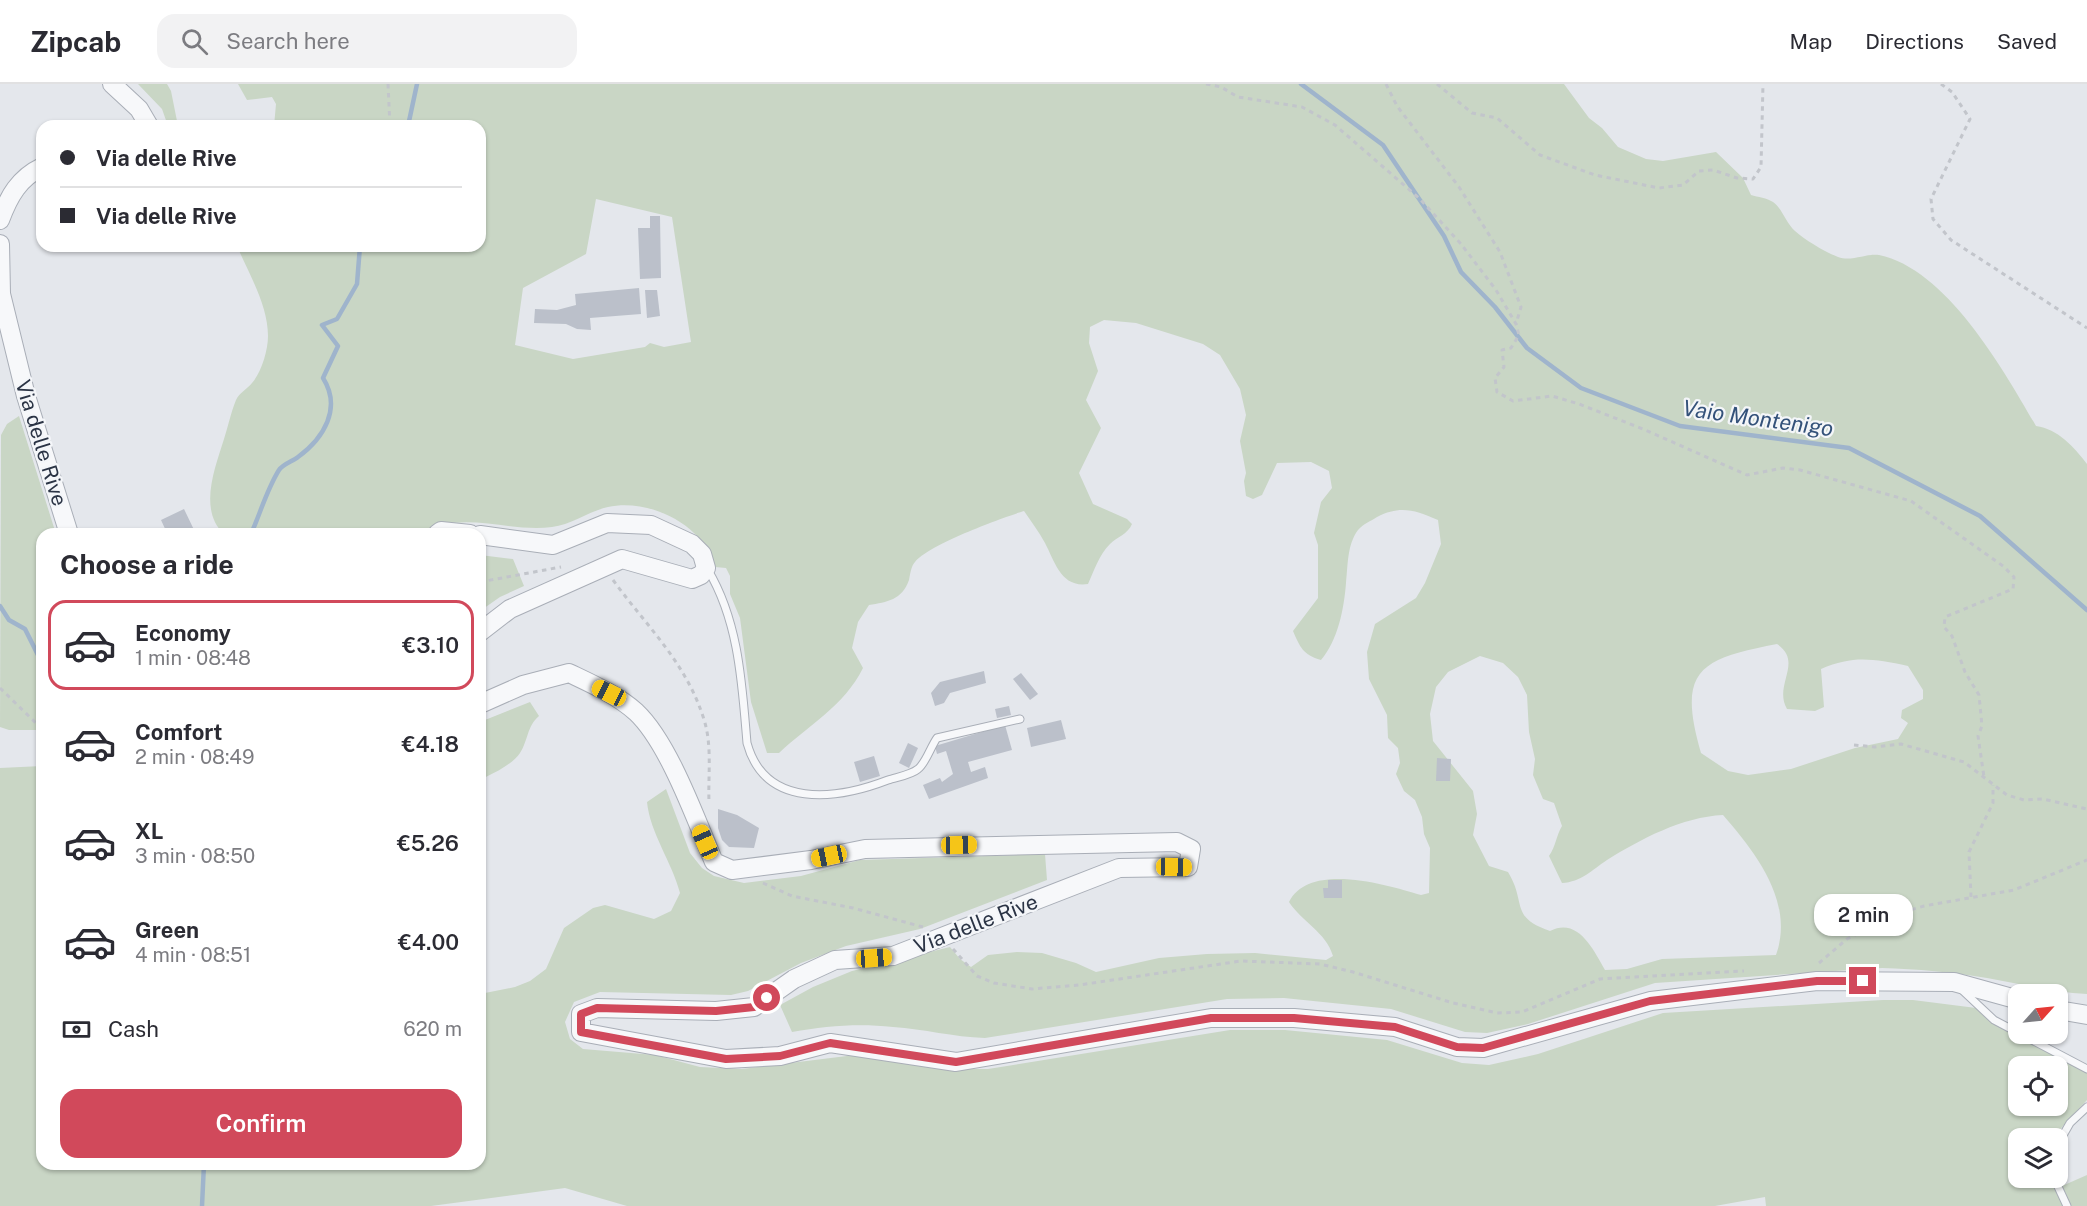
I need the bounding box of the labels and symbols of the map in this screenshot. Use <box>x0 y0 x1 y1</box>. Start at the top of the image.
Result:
street label: Via delle Rive <box>10 377 73 509</box>
water label: Vaio Montenigo <box>1681 395 1835 441</box>
car <box>589 677 629 709</box>
car <box>689 822 721 862</box>
car <box>941 836 977 854</box>
car <box>810 843 848 869</box>
car <box>1156 858 1192 876</box>
street label: Via delle Rive <box>910 888 1041 959</box>
callout: 2 min <box>1814 894 1912 936</box>
car <box>855 948 893 968</box>
route end <box>1849 967 1876 994</box>
route start <box>753 984 780 1011</box>
north arrow <box>2008 984 2068 1044</box>

